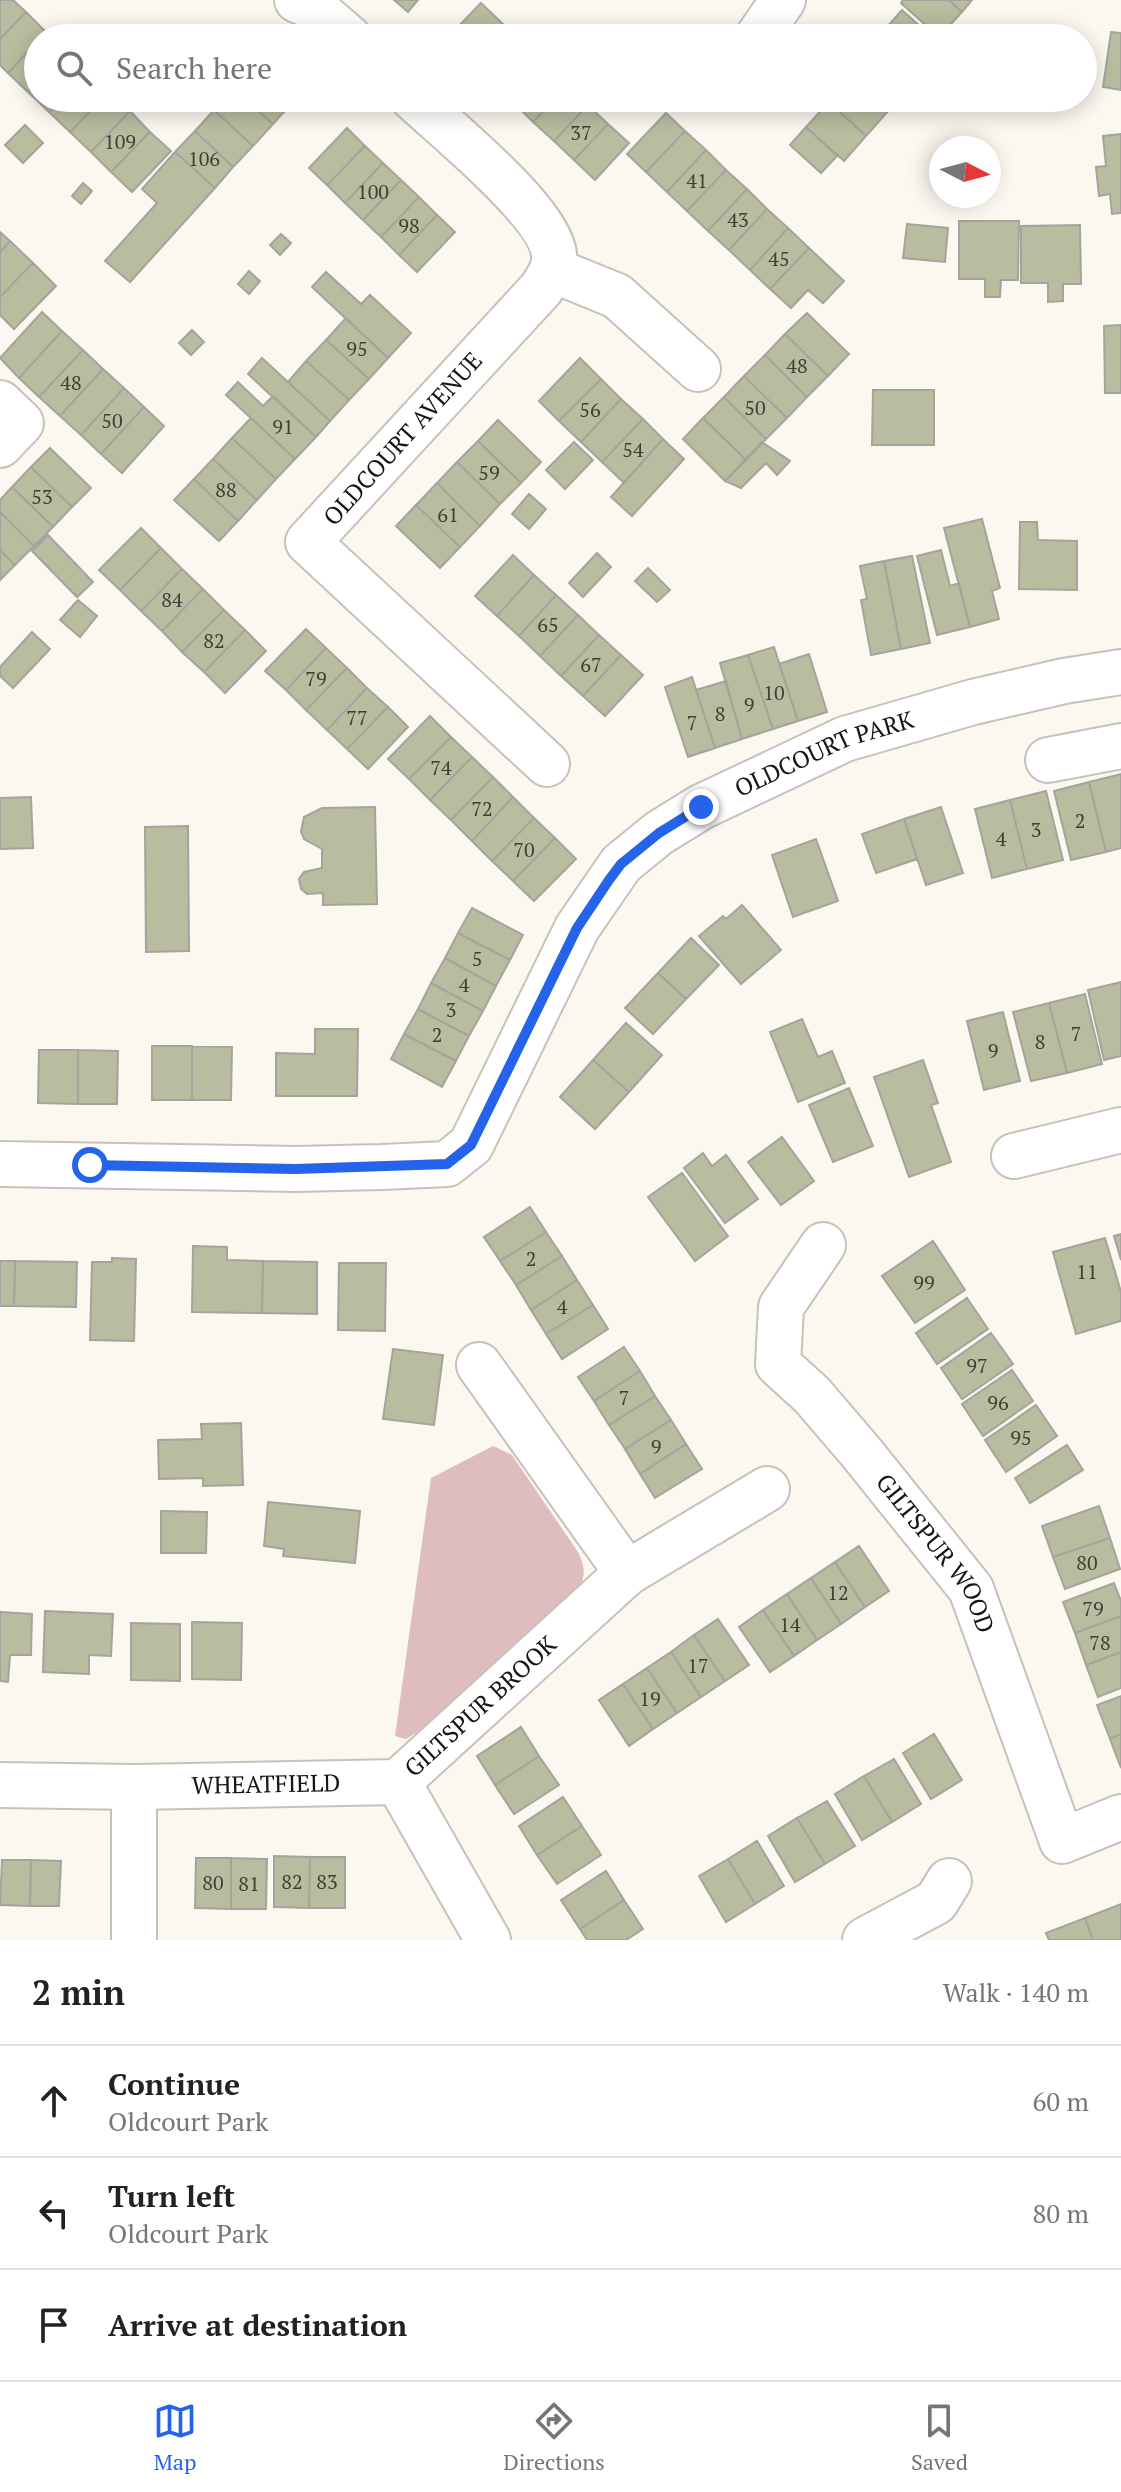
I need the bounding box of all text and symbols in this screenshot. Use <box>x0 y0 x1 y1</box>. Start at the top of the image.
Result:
search box <box>24 24 1097 112</box>
icon: search <box>52 46 96 90</box>
text: Search here <box>116 48 272 88</box>
house number: 37 <box>570 119 592 146</box>
house number: 109 <box>104 128 136 155</box>
north arrow <box>929 136 1001 208</box>
house number: 106 <box>188 145 220 172</box>
house number: 41 <box>686 167 708 194</box>
house number: 100 <box>357 178 389 205</box>
house number: 43 <box>727 206 749 233</box>
house number: 98 <box>398 212 420 239</box>
house number: 45 <box>768 245 790 272</box>
house number: 95 <box>346 335 368 362</box>
street label: OLDCOURT AVENUE <box>316 345 489 532</box>
house number: 48 <box>786 352 808 379</box>
house number: 48 <box>60 369 82 396</box>
house number: 50 <box>744 394 766 421</box>
house number: 56 <box>579 396 601 423</box>
house number: 50 <box>101 407 123 434</box>
house number: 91 <box>272 413 294 440</box>
house number: 54 <box>622 436 644 463</box>
house number: 59 <box>478 459 500 486</box>
house number: 88 <box>215 476 237 503</box>
house number: 53 <box>31 483 53 510</box>
house number: 61 <box>437 501 459 528</box>
house number: 84 <box>161 586 183 613</box>
house number: 65 <box>537 611 559 638</box>
house number: 82 <box>203 627 225 654</box>
house number: 67 <box>580 651 602 678</box>
house number: 79 <box>305 665 327 692</box>
house number: 10 <box>763 679 785 706</box>
house number: 9 <box>744 691 754 718</box>
house number: 8 <box>715 700 725 727</box>
street label: OLDCOURT PARK <box>729 703 918 804</box>
house number: 77 <box>346 704 368 731</box>
house number: 7 <box>687 709 697 736</box>
house number: 74 <box>430 754 452 781</box>
route end <box>683 789 719 825</box>
house number: 72 <box>471 795 493 822</box>
house number: 2 <box>1075 807 1085 834</box>
house number: 3 <box>1031 816 1041 843</box>
house number: 4 <box>996 825 1007 852</box>
house number: 70 <box>513 836 535 863</box>
house number: 5 <box>472 945 482 972</box>
house number: 4 <box>459 971 470 998</box>
house number: 3 <box>446 996 456 1023</box>
house number: 7 <box>1071 1020 1081 1047</box>
house number: 2 <box>432 1021 442 1048</box>
house number: 8 <box>1035 1028 1045 1055</box>
house number: 9 <box>988 1037 998 1064</box>
route start <box>72 1147 108 1183</box>
house number: 2 <box>526 1245 536 1272</box>
house number: 11 <box>1076 1258 1098 1285</box>
house number: 99 <box>913 1269 935 1296</box>
house number: 4 <box>557 1293 568 1320</box>
house number: 97 <box>966 1352 988 1379</box>
house number: 7 <box>619 1384 629 1411</box>
house number: 96 <box>987 1389 1009 1416</box>
house number: 95 <box>1010 1424 1032 1451</box>
house number: 9 <box>651 1433 661 1460</box>
street label: GILTSPUR WOOD <box>869 1467 1003 1637</box>
house number: 80 <box>1076 1549 1098 1576</box>
house number: 12 <box>827 1579 849 1606</box>
house number: 79 <box>1082 1595 1104 1622</box>
house number: 14 <box>779 1611 801 1638</box>
street label: GILTSPUR BROOK <box>397 1628 563 1783</box>
house number: 78 <box>1089 1629 1111 1656</box>
house number: 17 <box>687 1652 709 1679</box>
house number: 19 <box>639 1685 661 1712</box>
street label: WHEATFIELD <box>191 1766 341 1801</box>
house number: 82 <box>281 1868 303 1895</box>
house number: 83 <box>316 1868 338 1895</box>
house number: 80 <box>202 1869 224 1896</box>
house number: 81 <box>238 1870 260 1897</box>
text: 2 min <box>32 1970 125 2015</box>
text: Walk · 140 m <box>943 1975 1089 2009</box>
text: Continue <box>108 2064 240 2104</box>
icon: ahead <box>32 2079 76 2123</box>
text: 60 m <box>1033 2084 1089 2118</box>
text: Oldcourt Park <box>108 2104 268 2138</box>
text: Turn left <box>108 2176 235 2216</box>
icon: left <box>32 2191 76 2235</box>
text: 80 m <box>1033 2196 1089 2230</box>
text: Oldcourt Park <box>108 2216 268 2250</box>
icon: arrive <box>32 2303 76 2347</box>
text: Arrive at destination <box>108 2305 407 2345</box>
tab: Map <box>153 2399 197 2476</box>
tab: Directions <box>503 2399 605 2476</box>
tab: Saved <box>911 2399 968 2476</box>

